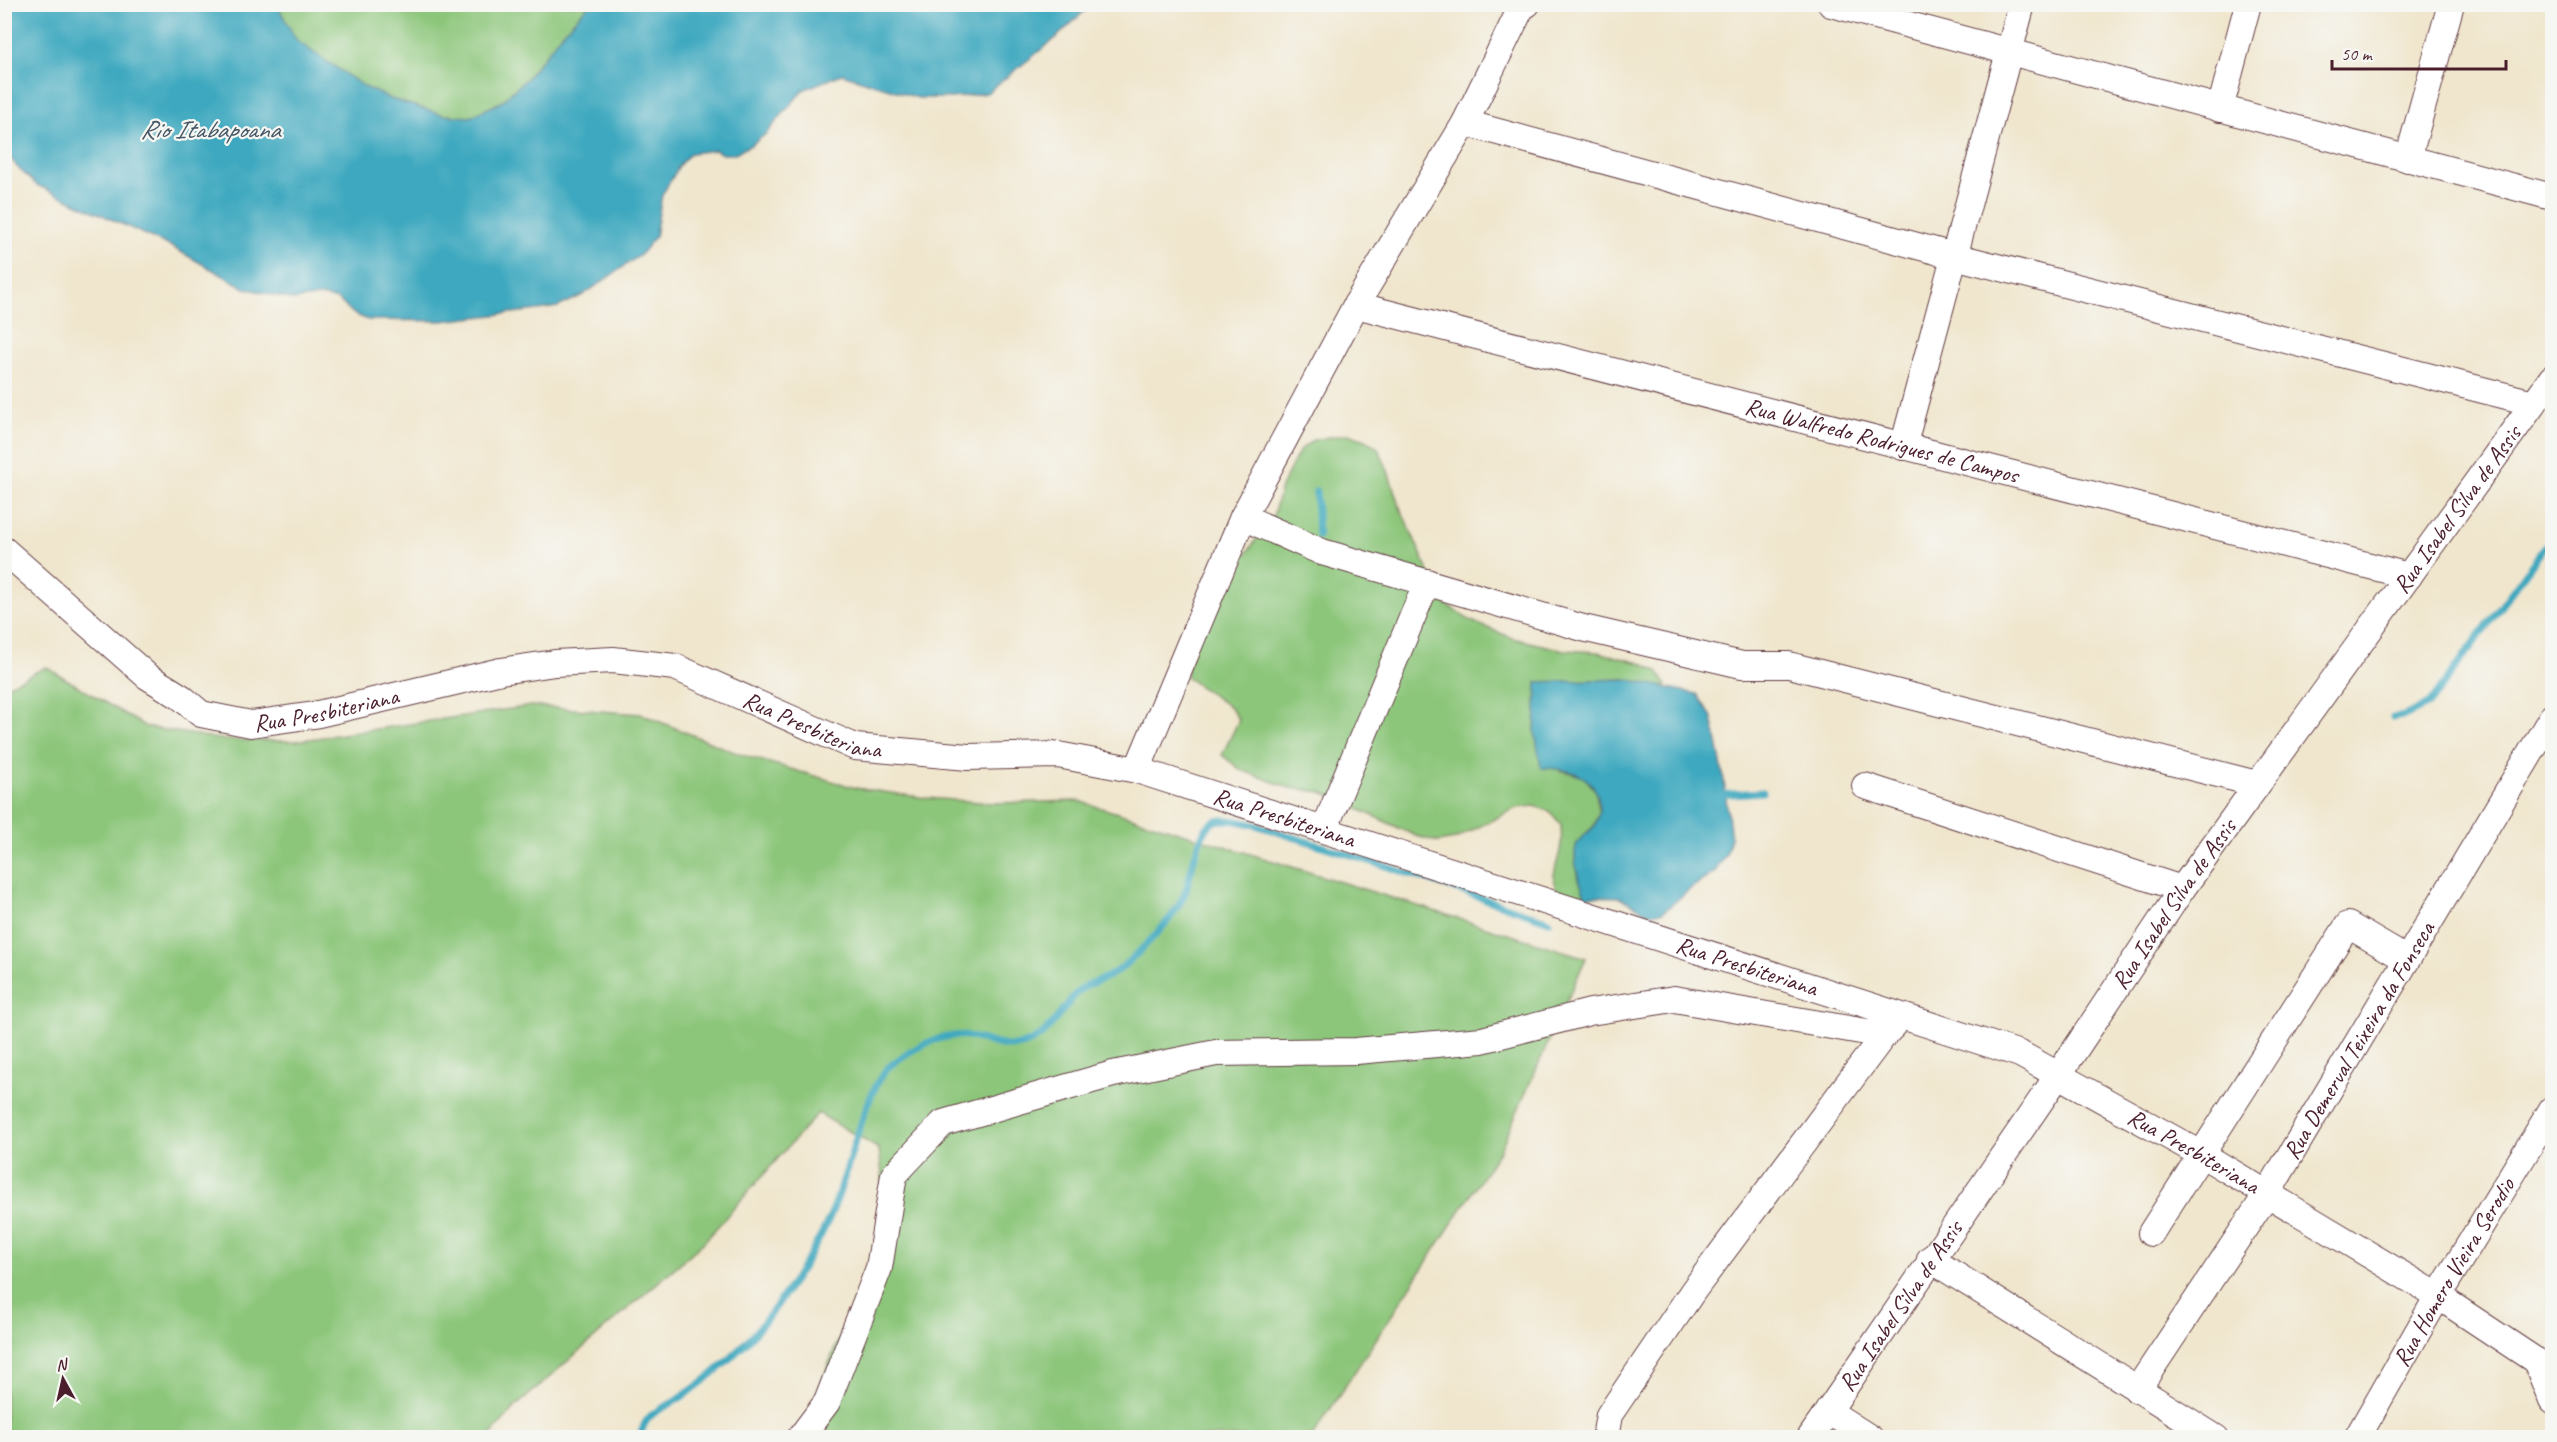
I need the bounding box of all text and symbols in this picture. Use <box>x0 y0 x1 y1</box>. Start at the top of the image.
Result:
scale bar <box>2332 33 2506 71</box>
text: 50 m <box>2341 43 2374 65</box>
water label: Rio Itabapoana <box>140 113 282 146</box>
street label: Rua Walfredo Rodrigues de Campos <box>1742 391 2023 490</box>
street label: Rua Isabel Silva de Assis <box>2386 418 2529 599</box>
street label: Rua Presbiteriana <box>252 680 402 738</box>
street label: Rua Presbiteriana <box>738 684 883 764</box>
street label: Rua Presbiteriana <box>1210 781 1360 854</box>
street label: Rua Isabel Silva de Assis <box>2105 812 2244 995</box>
street label: Rua Demerval Teixeira da Fonseca <box>2276 915 2442 1165</box>
street label: Rua Presbiteriana <box>1672 929 1823 1003</box>
street label: Rua Presbiteriana <box>2123 1102 2266 1201</box>
street label: Rua Homero Vieira Serodio <box>2386 1171 2522 1372</box>
street label: Rua Isabel Silva de Assis <box>1832 1213 1970 1397</box>
north arrow <box>33 1349 93 1409</box>
text: N <box>55 1354 70 1376</box>

